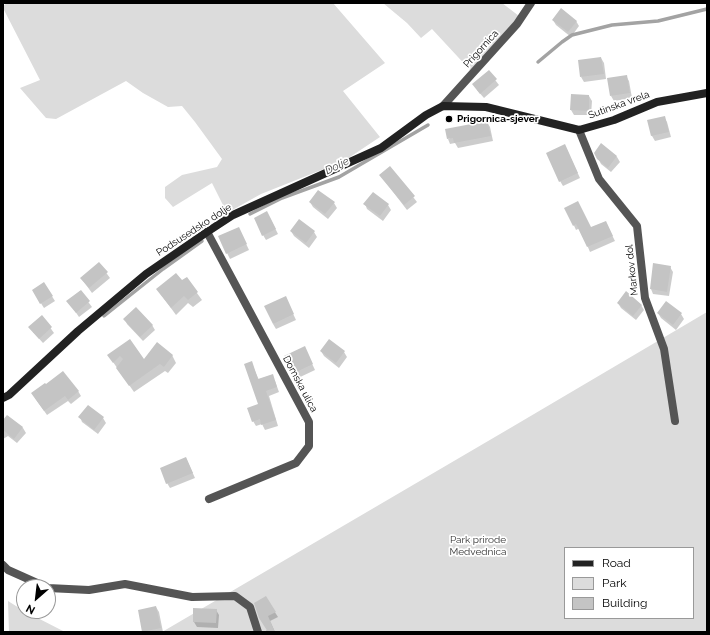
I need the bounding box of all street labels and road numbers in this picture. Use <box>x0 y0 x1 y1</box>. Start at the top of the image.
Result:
street label: Prigornica <box>461 28 501 70</box>
street label: Sutinska vrela <box>587 88 651 122</box>
street label: Podsusedsko dolje <box>154 201 234 259</box>
street label: Markov dol <box>623 244 641 296</box>
street label: Domska ulica <box>280 354 320 414</box>

